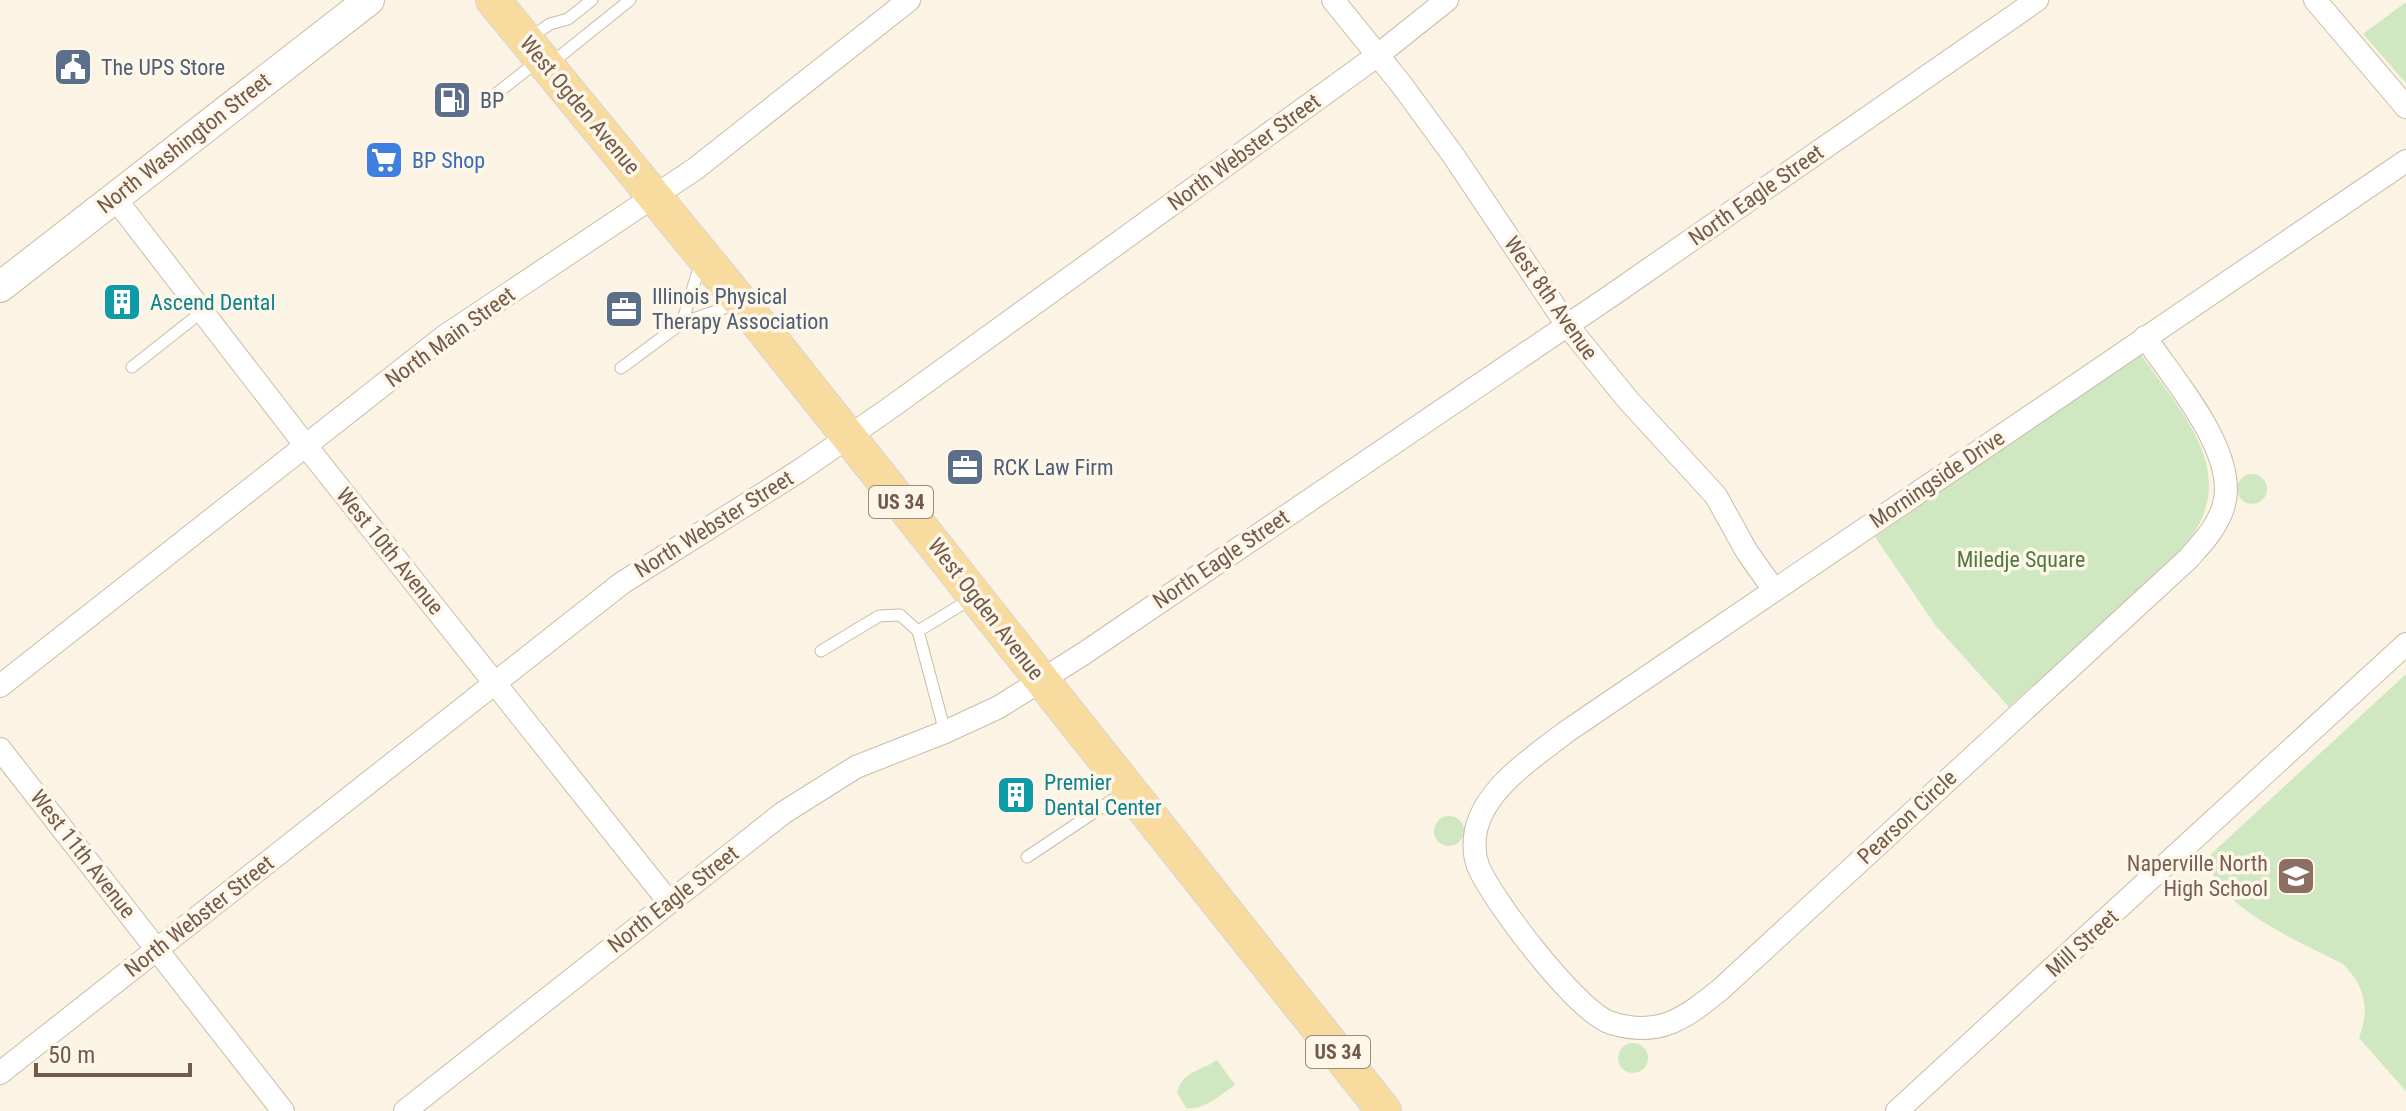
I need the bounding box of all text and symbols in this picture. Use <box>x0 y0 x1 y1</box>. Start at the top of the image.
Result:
street label: West Ogden Avenue <box>515 31 645 179</box>
public building icon: The UPS Store <box>52 46 94 88</box>
place label: The UPS Store <box>101 55 225 80</box>
street label: North Washington Street <box>92 68 276 218</box>
fuel station icon: BP <box>431 79 473 121</box>
place label: BP <box>480 88 504 113</box>
street label: North Webster Street <box>1163 88 1325 216</box>
supermarket icon: BP Shop <box>363 139 405 181</box>
street label: North Eagle Street <box>1684 139 1828 251</box>
place label: BP Shop <box>412 148 485 173</box>
street label: West 8th Avenue <box>1499 232 1603 364</box>
building icon: Ascend Dental <box>101 281 143 323</box>
street label: North Main Street <box>381 282 519 392</box>
place label: Illinois Physical Therapy Association <box>652 284 829 334</box>
office icon: Illinois Physical Therapy Association <box>603 288 645 330</box>
place label: Ascend Dental <box>150 290 275 315</box>
street label: Morningside Drive <box>1865 425 2009 533</box>
office icon: RCK Law Firm <box>944 446 986 488</box>
place label: RCK Law Firm <box>993 455 1113 480</box>
street label: North Webster Street <box>630 465 798 583</box>
street label: West 10th Avenue <box>331 483 449 619</box>
road number: US 34 <box>869 486 933 518</box>
street label: North Eagle Street <box>1148 504 1294 614</box>
street label: West Ogden Avenue <box>923 533 1049 685</box>
park label: Miledje Square <box>1957 547 2085 572</box>
street label: Pearson Circle <box>1852 765 1962 869</box>
place label: Premier Dental Center <box>1044 770 1162 820</box>
building icon: Premier Dental Center <box>995 774 1037 816</box>
street label: West 11th Avenue <box>25 785 141 923</box>
street label: North Eagle Street <box>603 840 743 958</box>
street label: North Webster Street <box>120 850 278 982</box>
place label: Naperville North High School <box>2127 851 2268 901</box>
school or university icon: Naperville North High School <box>2275 855 2317 897</box>
street label: Mill Street <box>2041 904 2123 982</box>
scale bar <box>36 1027 190 1077</box>
road number: US 34 <box>1306 1036 1370 1068</box>
text: 50 m <box>48 1041 95 1069</box>

